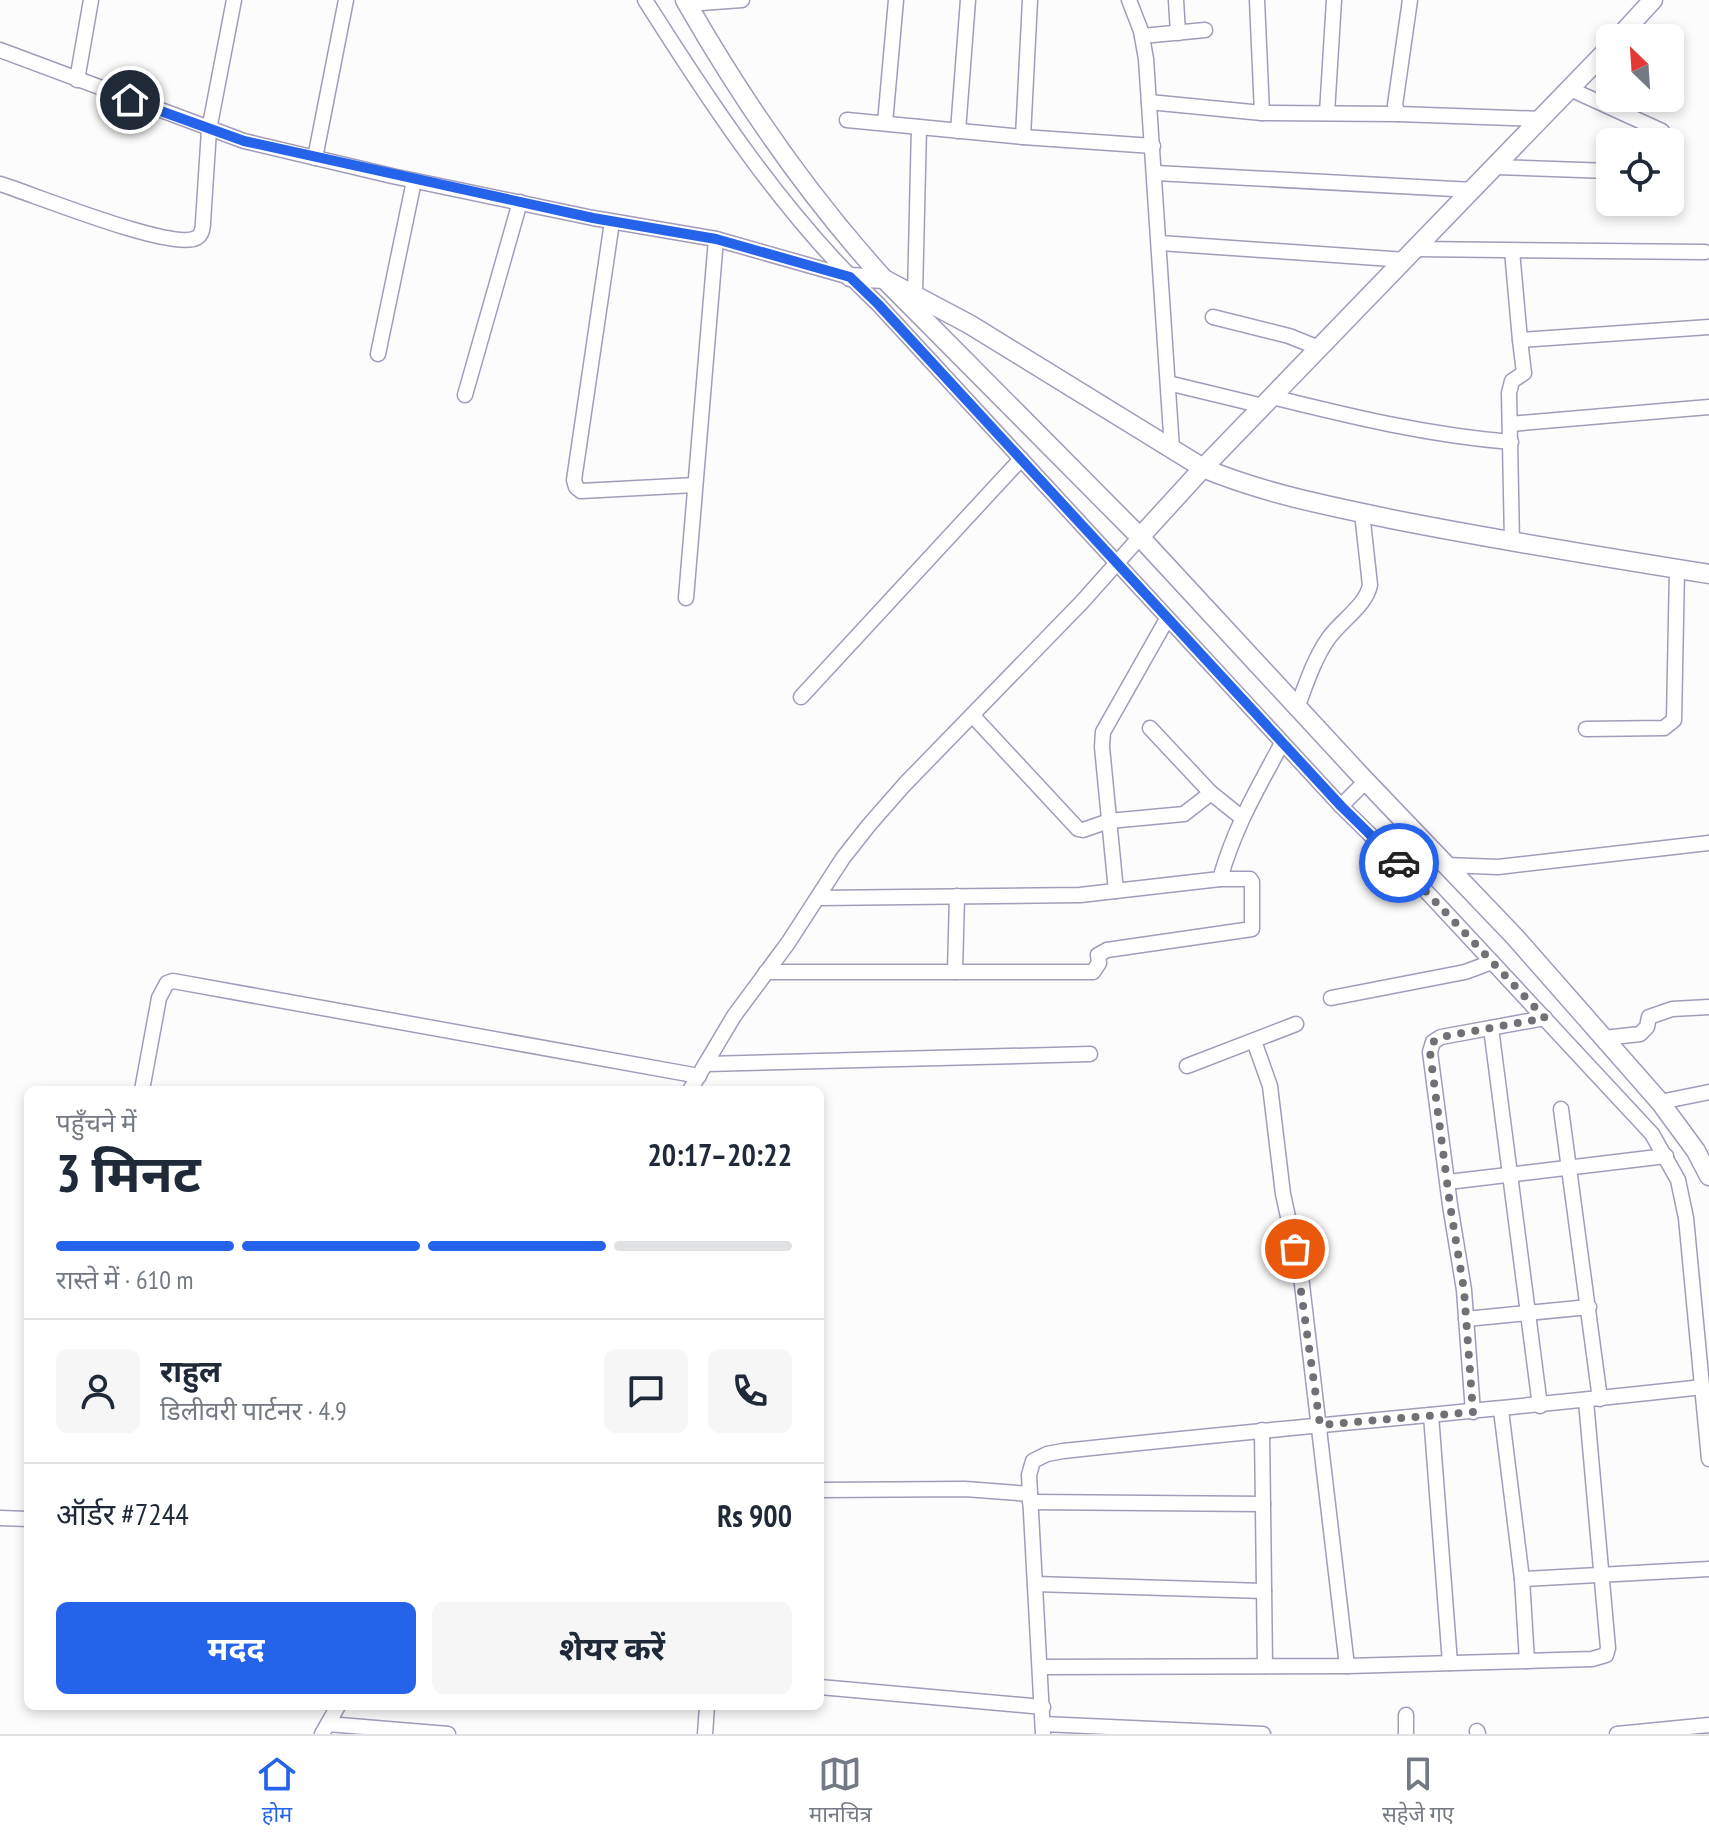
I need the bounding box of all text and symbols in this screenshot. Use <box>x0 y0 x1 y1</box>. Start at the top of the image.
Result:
north arrow <box>1596 24 1684 112</box>
map controls <box>1596 24 1684 216</box>
pin <box>96 66 164 134</box>
icon: home <box>108 78 152 122</box>
button: locate <box>1596 128 1684 216</box>
courier <box>1359 823 1439 903</box>
icon: car <box>1377 841 1421 885</box>
text: पहुँचने में <box>56 1106 137 1139</box>
text: 20:17–20:22 <box>648 1135 792 1174</box>
text: 3 मिनट <box>56 1139 201 1206</box>
pin <box>1261 1215 1329 1283</box>
icon: bag <box>1273 1227 1317 1271</box>
text: रास्ते में · 610 m <box>56 1263 193 1296</box>
button: person <box>56 1349 140 1433</box>
button: chat <box>604 1349 688 1433</box>
button: phone <box>708 1349 792 1433</box>
text: राहुल <box>160 1351 221 1390</box>
text: डिलीवरी पार्टनर · 4.9 <box>160 1394 347 1427</box>
text: ऑर्डर #7244 <box>56 1494 189 1533</box>
text: Rs 900 <box>717 1496 792 1535</box>
button: मदद <box>56 1602 416 1694</box>
button: शेयर करें <box>432 1602 792 1694</box>
tab: होम <box>255 1752 299 1831</box>
tab: मानचित्र <box>809 1752 872 1831</box>
tab: सहेजे गए <box>1382 1752 1454 1831</box>

